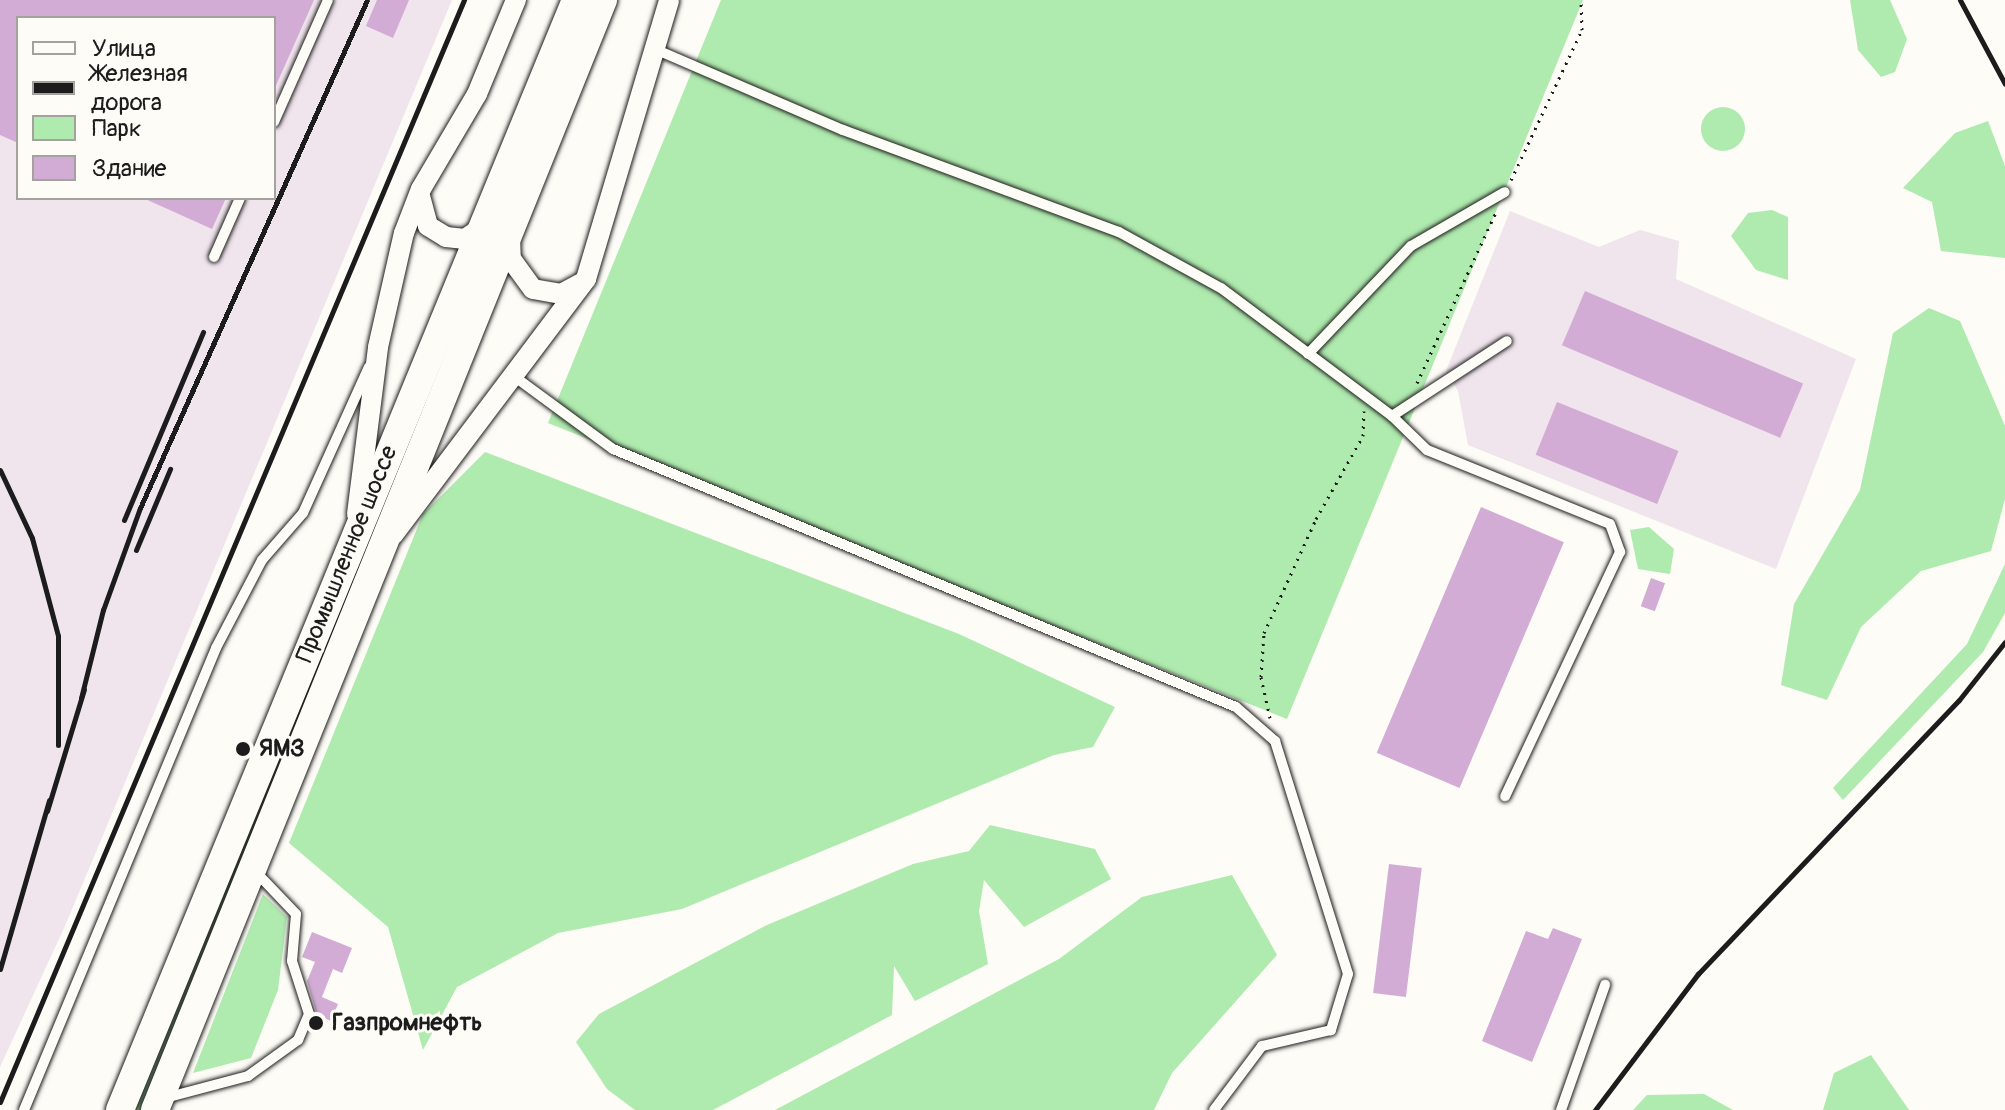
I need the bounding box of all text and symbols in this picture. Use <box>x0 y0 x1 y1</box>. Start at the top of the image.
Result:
legend <box>16 16 276 200</box>
text: Улица <box>92 34 156 63</box>
text: Железная дорога <box>91 59 188 117</box>
text: Парк <box>92 114 141 143</box>
text: Здание <box>92 154 166 183</box>
street label: Промышленное шоссе <box>290 441 404 667</box>
place label: ЯМЗ <box>259 735 305 763</box>
marker: ЯМЗ <box>234 740 252 758</box>
place label: Газпромнефть <box>332 1009 482 1037</box>
marker: Газпромнефть <box>307 1014 325 1032</box>

